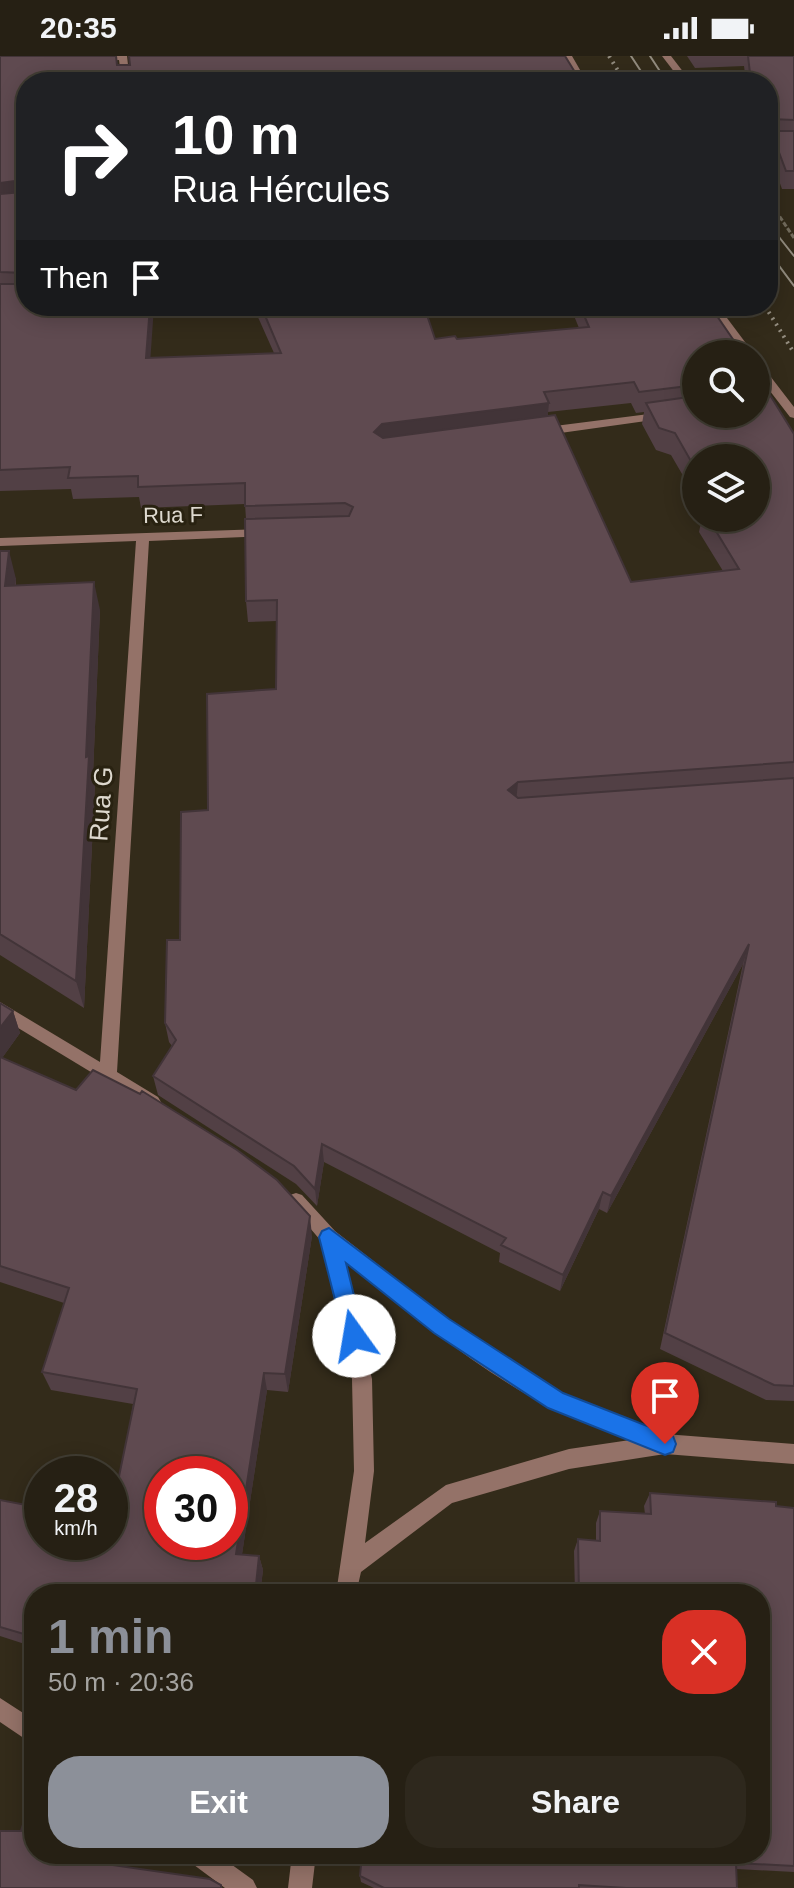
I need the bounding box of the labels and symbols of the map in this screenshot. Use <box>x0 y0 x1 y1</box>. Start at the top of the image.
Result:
street label: Rua F <box>143 502 203 528</box>
street label: Rua G <box>83 765 119 843</box>
position arrow <box>312 1294 396 1378</box>
pin <box>631 1362 699 1444</box>
speed limit sign: 30 <box>144 1456 248 1560</box>

